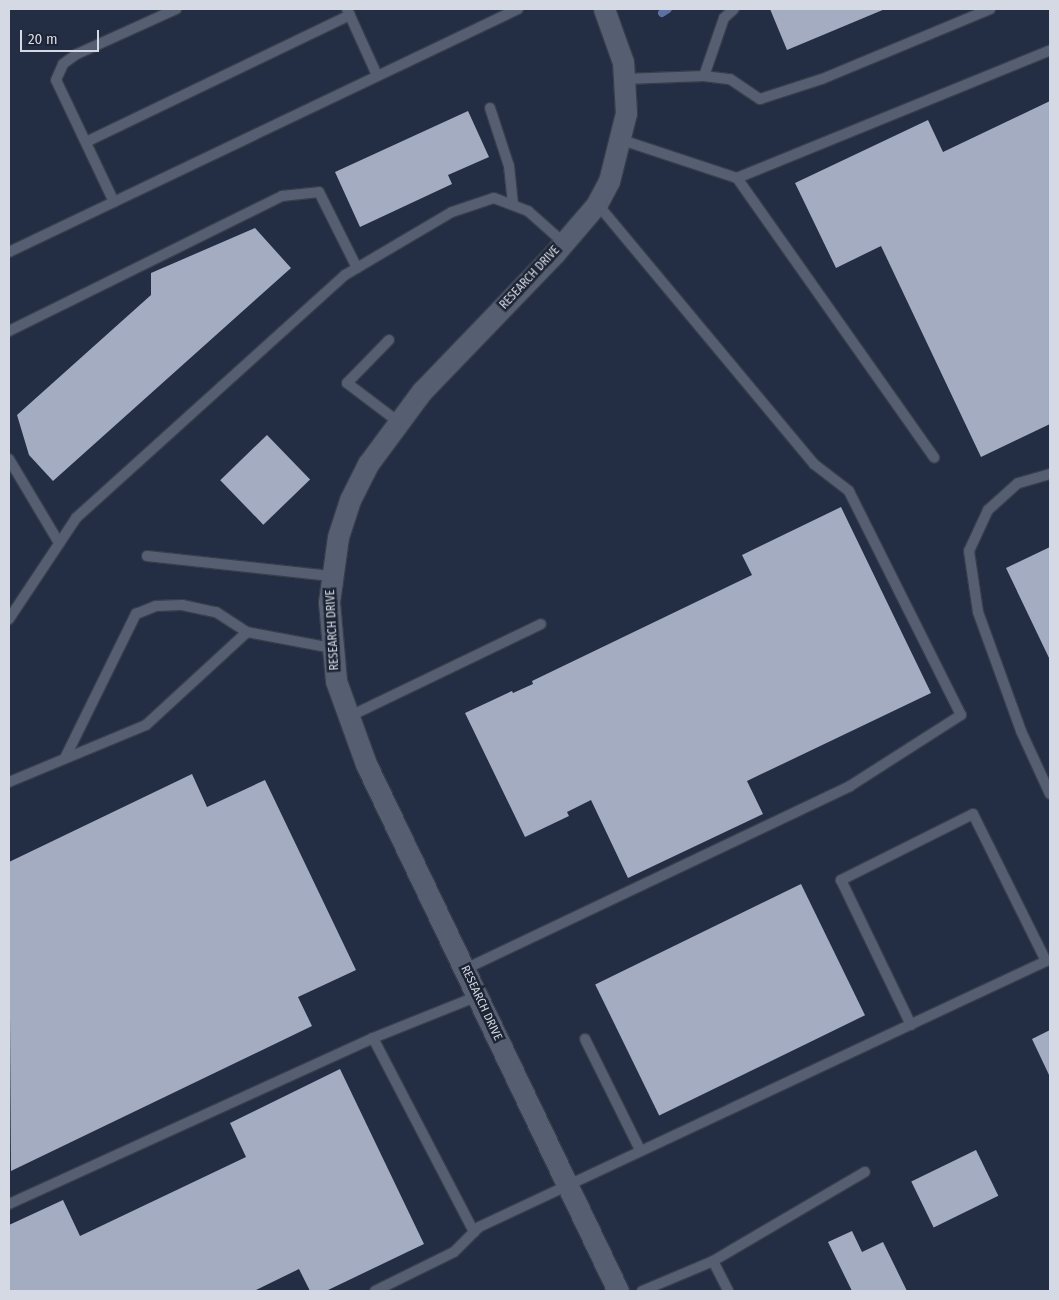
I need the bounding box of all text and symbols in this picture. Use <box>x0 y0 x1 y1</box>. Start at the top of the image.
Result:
scale bar <box>22 20 101 52</box>
text: 20 m <box>28 30 58 48</box>
street label: RESEARCH DRIVE <box>497 243 563 313</box>
street label: RESEARCH DRIVE <box>324 589 342 671</box>
street label: RESEARCH DRIVE <box>457 963 505 1043</box>

